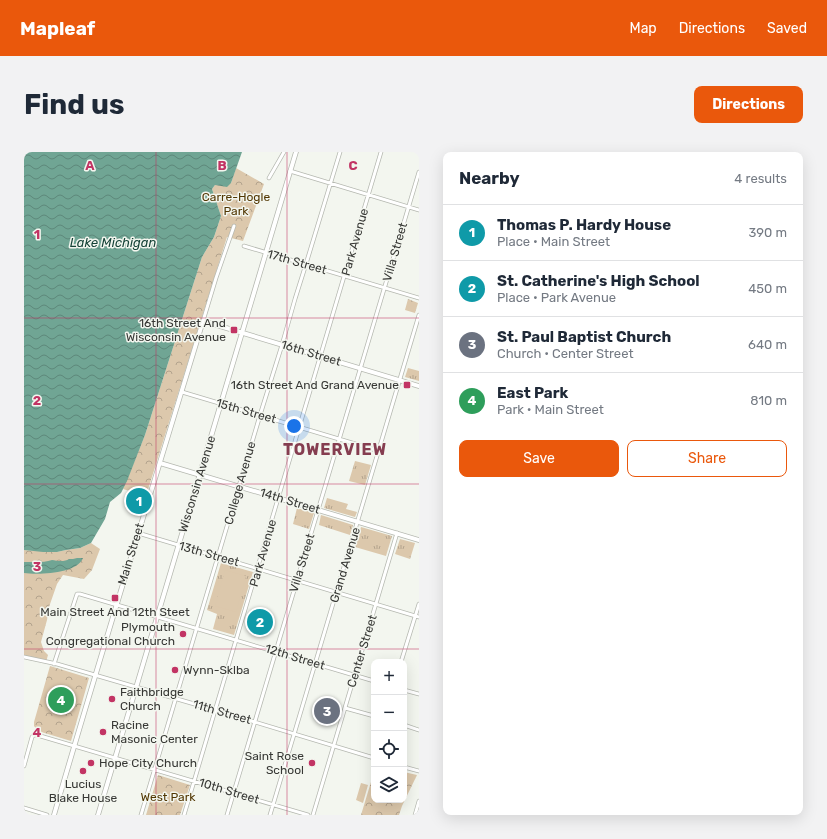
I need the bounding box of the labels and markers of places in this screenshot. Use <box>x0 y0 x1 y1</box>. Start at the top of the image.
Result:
place label: 16th Street And Wisconsin Avenue <box>126 316 226 344</box>
marker: 16th Street And Wisconsin Avenue <box>229 325 239 335</box>
place label: 16th Street And Grand Avenue <box>231 378 399 392</box>
marker: 16th Street And Grand Avenue <box>402 380 412 390</box>
pin: 1 <box>126 486 152 516</box>
marker: Main Street And 12th Steet <box>110 593 120 603</box>
place label: Main Street And 12th Steet <box>40 605 190 619</box>
pin: 2 <box>247 607 273 637</box>
place label: Plymouth Congregational Church <box>46 620 175 648</box>
marker: Plymouth Congregational Church <box>178 629 188 639</box>
place label: Wynn-Sklba <box>183 663 250 677</box>
marker: Wynn-Sklba <box>170 665 180 675</box>
pin: 4 <box>48 685 74 715</box>
place label: Faithbridge Church <box>120 685 184 713</box>
marker: Faithbridge Church <box>107 694 117 704</box>
pin: 3 <box>314 696 340 726</box>
place label: Racine Masonic Center <box>111 718 198 746</box>
marker: Racine Masonic Center <box>98 727 108 737</box>
place label: Saint Rose School <box>245 749 304 777</box>
place label: Hope City Church <box>99 756 197 770</box>
marker: Hope City Church <box>86 758 96 768</box>
marker: Saint Rose School <box>307 758 317 768</box>
marker: Lucius Blake House <box>78 766 88 776</box>
place label: Lucius Blake House <box>49 777 118 805</box>

